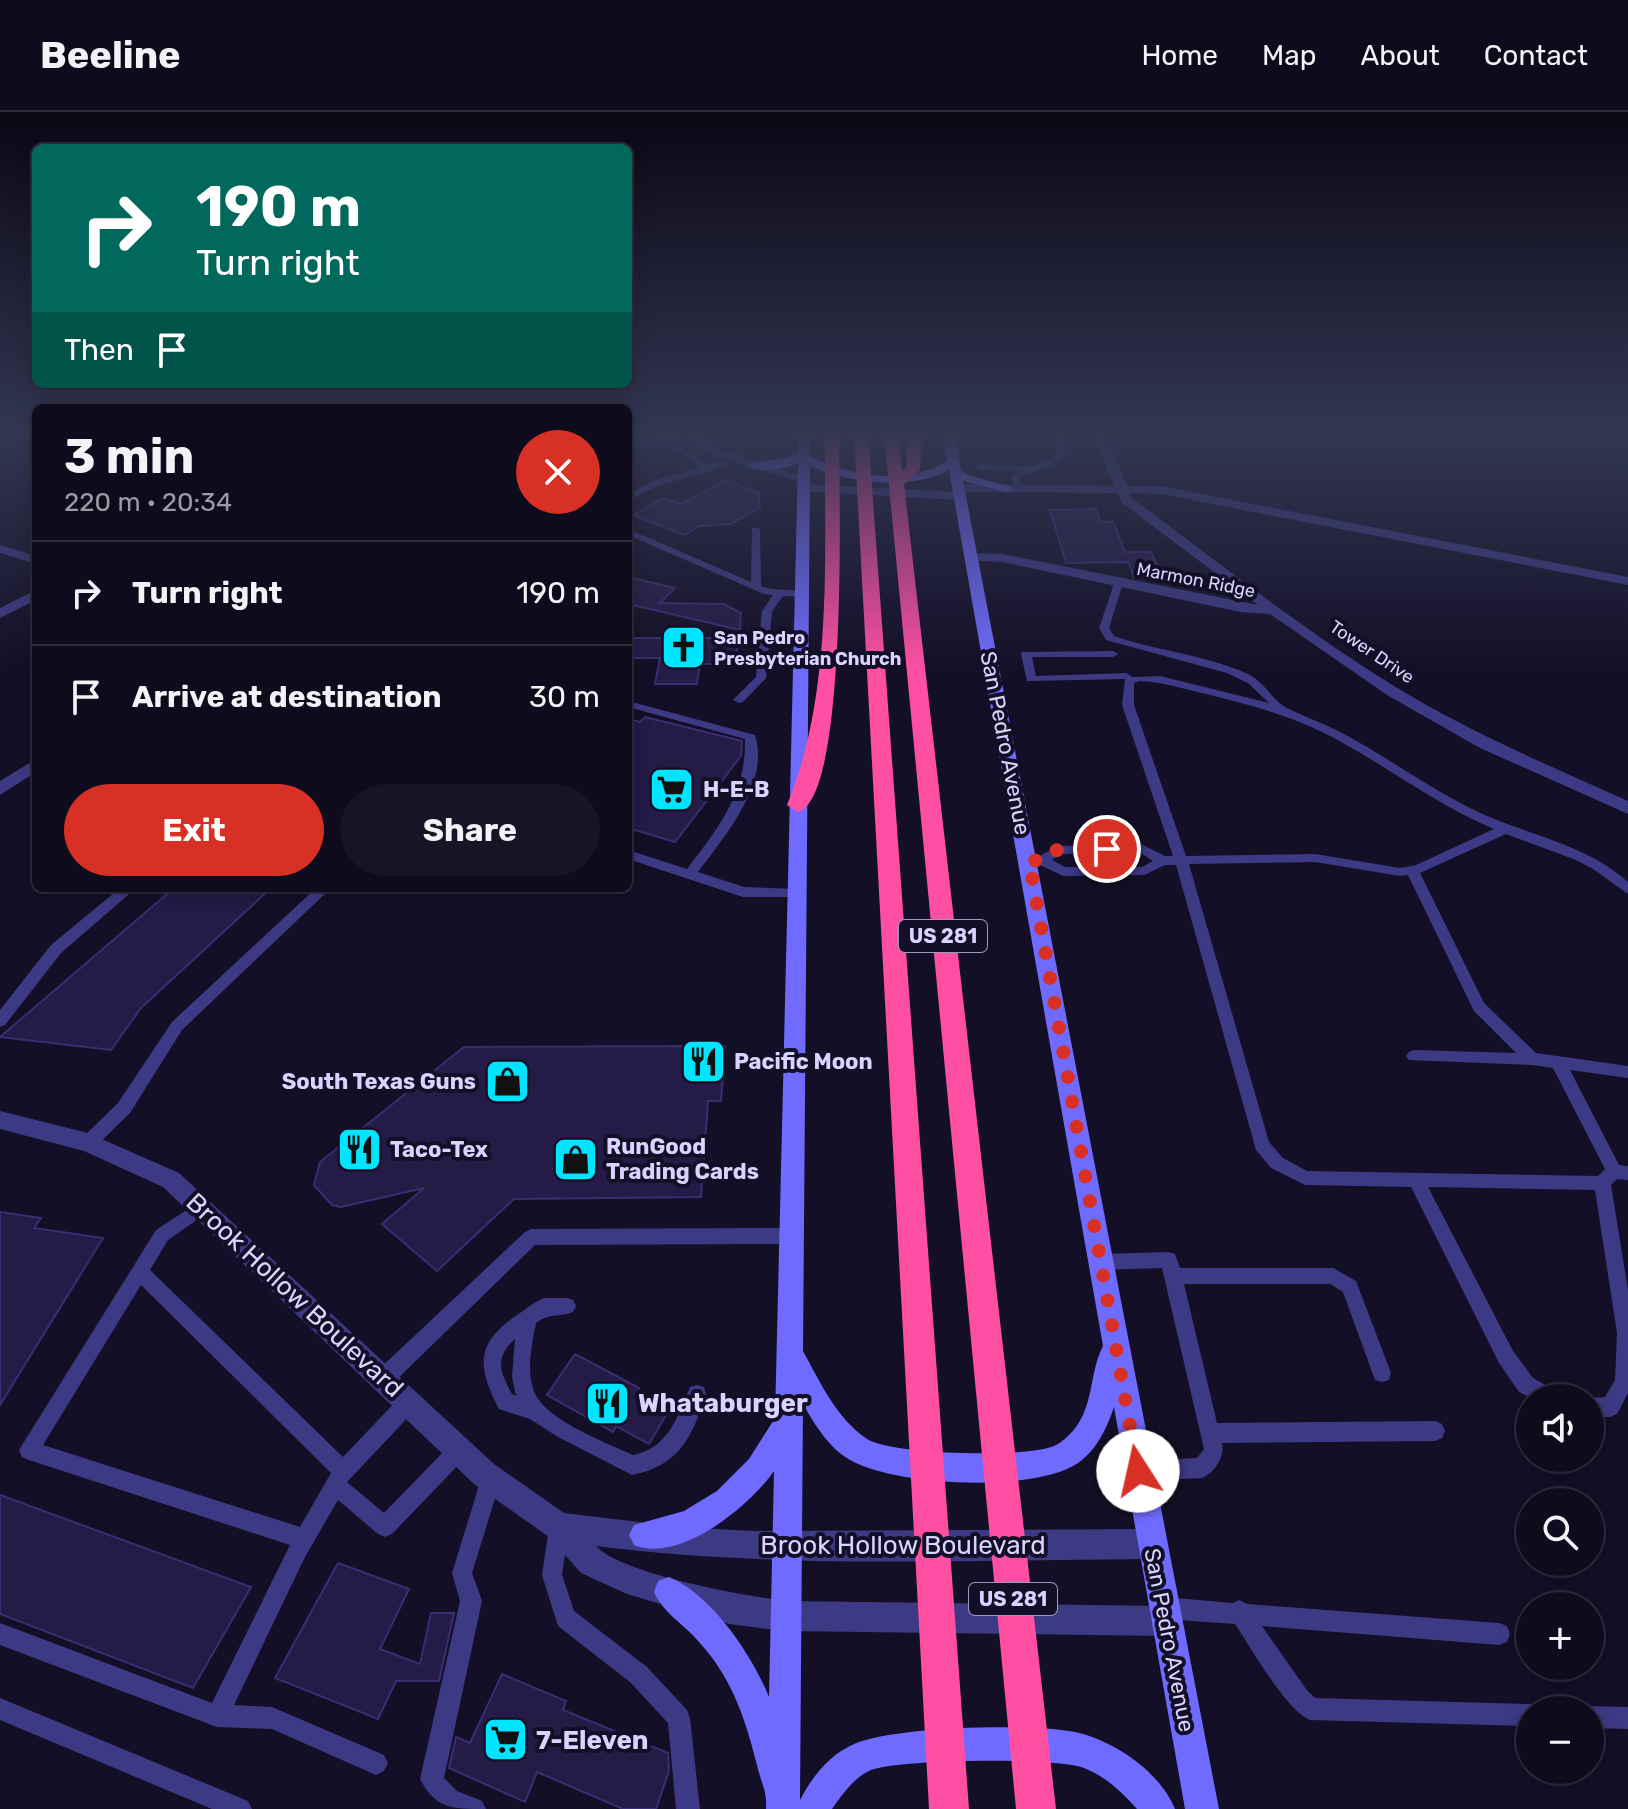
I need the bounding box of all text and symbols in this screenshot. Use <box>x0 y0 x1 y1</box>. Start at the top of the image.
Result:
text: Beeline <box>40 32 181 78</box>
text: Home <box>1141 39 1218 72</box>
text: Map <box>1262 39 1316 72</box>
text: About <box>1360 39 1440 72</box>
text: Contact <box>1484 39 1588 72</box>
text: 190 m <box>196 174 361 240</box>
icon: right <box>64 176 168 280</box>
text: Turn right <box>196 241 360 284</box>
icon: arrive <box>150 328 194 372</box>
text: Then <box>64 332 134 368</box>
text: 3 min <box>64 428 194 485</box>
button: close <box>516 430 600 514</box>
text: 220 m · 20:34 <box>64 487 232 518</box>
street label: Marmon Ridge <box>1135 558 1257 602</box>
icon: right <box>64 571 108 615</box>
text: Turn right <box>132 575 283 611</box>
text: 190 m <box>516 575 600 611</box>
street label: Tower Drive <box>1326 616 1418 688</box>
church icon: San Pedro Presbyterian Church <box>659 624 707 672</box>
place label: San Pedro Presbyterian Church <box>714 627 901 670</box>
street label: San Pedro Avenue <box>974 649 1037 837</box>
icon: arrive <box>64 675 108 719</box>
text: Arrive at destination <box>132 679 442 715</box>
text: 30 m <box>529 679 600 715</box>
supermarket icon: H-E-B <box>648 765 696 813</box>
place label: H-E-B <box>703 776 770 803</box>
button: Exit <box>64 784 324 876</box>
button: Share <box>340 784 600 876</box>
pin <box>1073 815 1141 883</box>
icon: arrive <box>1085 827 1129 871</box>
road number: US 281 <box>899 920 987 952</box>
restaurant icon: Pacific Moon <box>679 1037 727 1085</box>
place label: Pacific Moon <box>734 1048 873 1075</box>
shop icon: South Texas Guns <box>483 1057 531 1105</box>
place label: South Texas Guns <box>282 1068 476 1095</box>
restaurant icon: Taco-Tex <box>335 1125 383 1173</box>
place label: RunGood Trading Cards <box>606 1133 759 1185</box>
shop icon: RunGood Trading Cards <box>551 1135 599 1183</box>
place label: Taco-Tex <box>390 1136 488 1163</box>
street label: Brook Hollow Boulevard <box>180 1187 410 1404</box>
restaurant icon: Whataburger <box>583 1379 631 1427</box>
map controls <box>1516 1384 1604 1784</box>
button: sound <box>1516 1384 1604 1472</box>
place label: Whataburger <box>638 1388 808 1419</box>
position arrow <box>1096 1429 1180 1513</box>
button: search <box>1516 1488 1604 1576</box>
street label: Brook Hollow Boulevard <box>760 1530 1046 1561</box>
street label: San Pedro Avenue <box>1138 1546 1201 1734</box>
road number: US 281 <box>969 1583 1057 1615</box>
button: + <box>1516 1592 1604 1680</box>
button: − <box>1516 1696 1604 1784</box>
supermarket icon: 7-Eleven <box>481 1716 529 1764</box>
place label: 7-Eleven <box>536 1725 649 1756</box>

